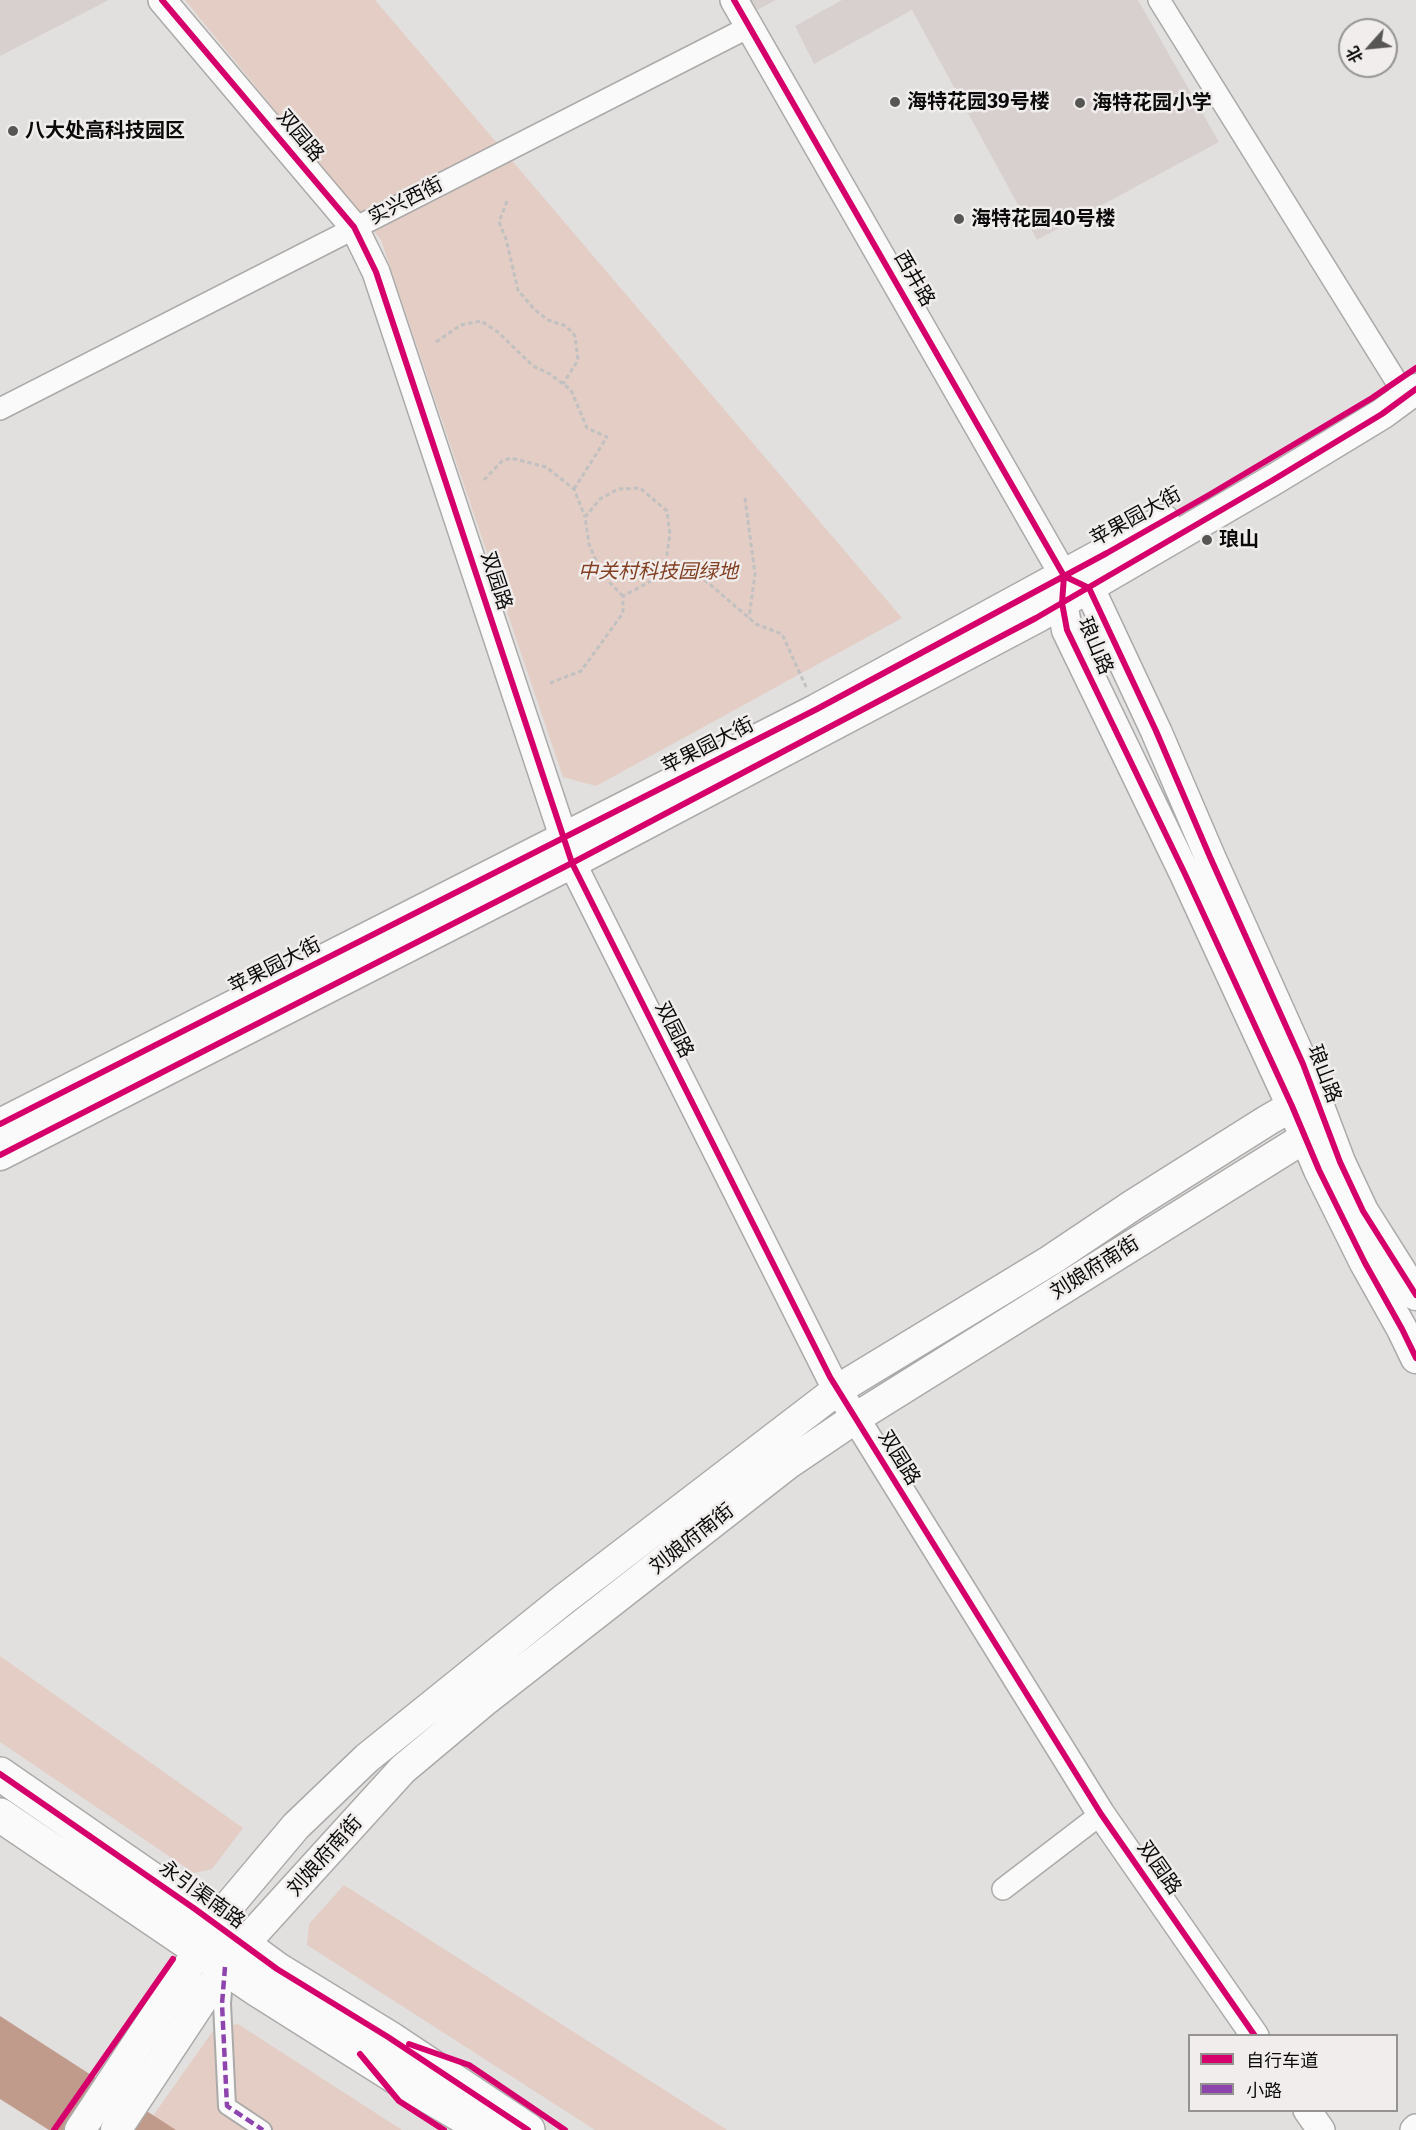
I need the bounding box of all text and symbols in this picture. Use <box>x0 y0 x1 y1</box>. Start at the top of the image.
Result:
north arrow <box>1338 18 1398 78</box>
text: 北 <box>1339 43 1368 68</box>
place label: 海特花园39号楼 <box>907 90 1050 114</box>
place label: 海特花园小学 <box>1092 91 1212 115</box>
marker: 海特花园39号楼 <box>888 95 902 109</box>
marker: 海特花园小学 <box>1073 96 1087 110</box>
street label: 双园路 <box>272 105 328 167</box>
place label: 八大处高科技园区 <box>25 119 185 143</box>
marker: 八大处高科技园区 <box>6 124 20 138</box>
street label: 实兴西街 <box>365 172 447 230</box>
place label: 海特花园40号楼 <box>971 207 1115 231</box>
marker: 海特花园40号楼 <box>952 212 966 226</box>
street label: 西井路 <box>889 247 939 311</box>
street label: 苹果园大街 <box>1086 482 1186 552</box>
place label: 琅山 <box>1219 528 1259 552</box>
marker: 琅山 <box>1200 533 1214 547</box>
street label: 双园路 <box>475 549 517 613</box>
park label: 中关村科技园绿地 <box>578 560 738 584</box>
street label: 琅山路 <box>1072 614 1118 678</box>
street label: 苹果园大街 <box>658 713 758 779</box>
street label: 苹果园大街 <box>225 933 325 999</box>
street label: 双园路 <box>650 998 698 1062</box>
street label: 琅山路 <box>1302 1042 1346 1106</box>
street label: 刘娘府南街 <box>1046 1231 1144 1305</box>
street label: 双园路 <box>873 1426 925 1490</box>
street label: 刘娘府南街 <box>645 1499 739 1579</box>
street label: 刘娘府南街 <box>283 1811 367 1901</box>
street label: 双园路 <box>1132 1837 1186 1899</box>
street label: 永引渠南路 <box>154 1856 250 1934</box>
legend <box>1188 2034 1398 2112</box>
text: 自行车道 <box>1246 2046 1318 2073</box>
text: 小路 <box>1246 2076 1282 2103</box>

